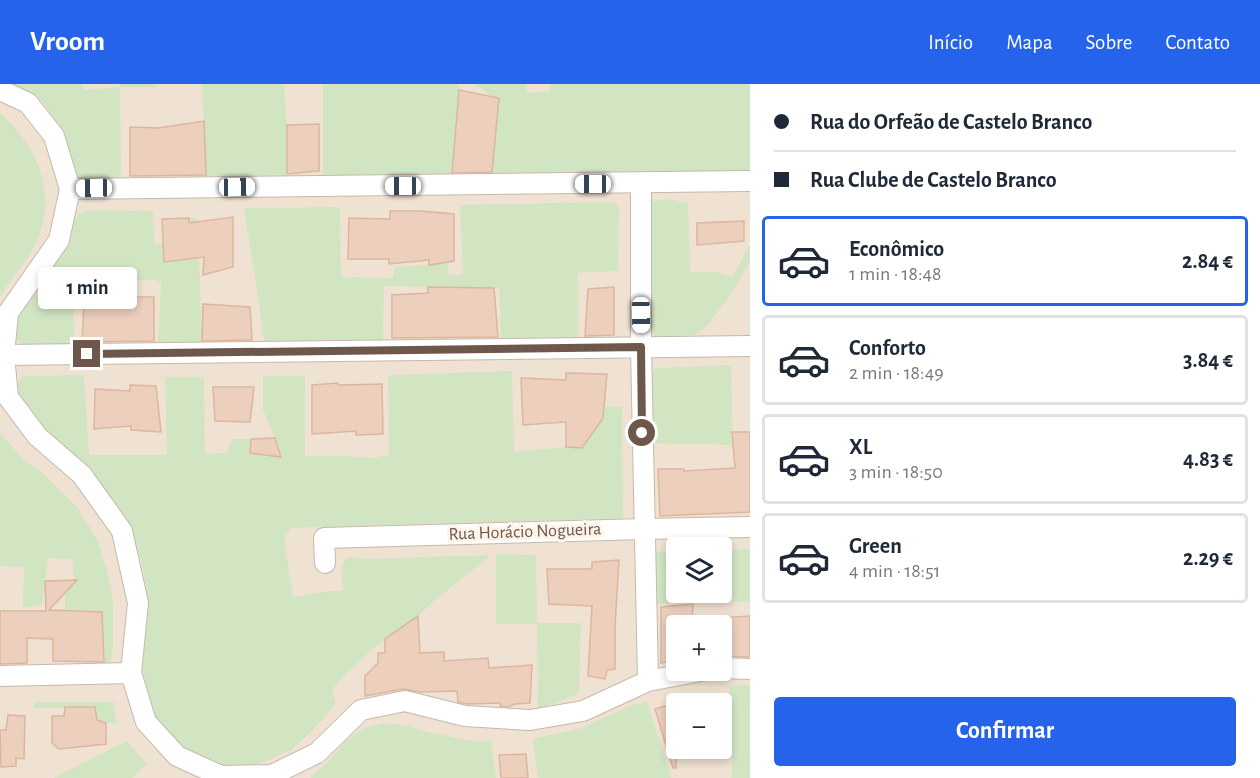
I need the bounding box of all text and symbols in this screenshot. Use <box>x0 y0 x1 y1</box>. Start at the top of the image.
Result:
text: Vroom <box>30 28 105 56</box>
text: Início <box>928 32 973 53</box>
text: Mapa <box>1006 32 1053 53</box>
text: Sobre <box>1086 32 1132 53</box>
text: Contato <box>1165 32 1230 53</box>
text: Rua do Orfeão de Castelo Branco <box>810 111 1092 133</box>
text: Rua Clube de Castelo Branco <box>810 169 1057 191</box>
car <box>575 175 611 193</box>
car <box>385 177 421 195</box>
car <box>219 178 255 196</box>
car <box>76 179 112 197</box>
icon: car <box>777 234 831 288</box>
text: Econômico <box>849 238 944 260</box>
text: 2.84 € <box>1182 250 1233 272</box>
text: 1 min · 18:48 <box>849 264 942 284</box>
callout: 1 min <box>38 267 136 309</box>
text: 1 min <box>66 278 109 298</box>
car <box>632 297 650 333</box>
icon: car <box>777 333 831 387</box>
text: Conforto <box>849 337 926 359</box>
route end <box>73 340 100 367</box>
text: 3.84 € <box>1183 349 1233 371</box>
text: 2 min · 18:49 <box>849 363 944 383</box>
route start <box>628 419 655 446</box>
icon: car <box>777 432 831 486</box>
text: XL <box>849 436 872 458</box>
text: 4.83 € <box>1183 448 1233 470</box>
text: 3 min · 18:50 <box>849 462 943 482</box>
street label: Rua Horácio Nogueira <box>448 520 602 544</box>
icon: car <box>777 531 831 585</box>
text: Green <box>849 535 902 557</box>
map controls <box>666 537 732 759</box>
button: layers <box>666 537 732 603</box>
text: 2.29 € <box>1183 547 1233 569</box>
text: 4 min · 18:51 <box>849 561 940 581</box>
button: + <box>666 615 732 681</box>
button: − <box>666 693 732 759</box>
button: Confirmar <box>774 697 1236 766</box>

